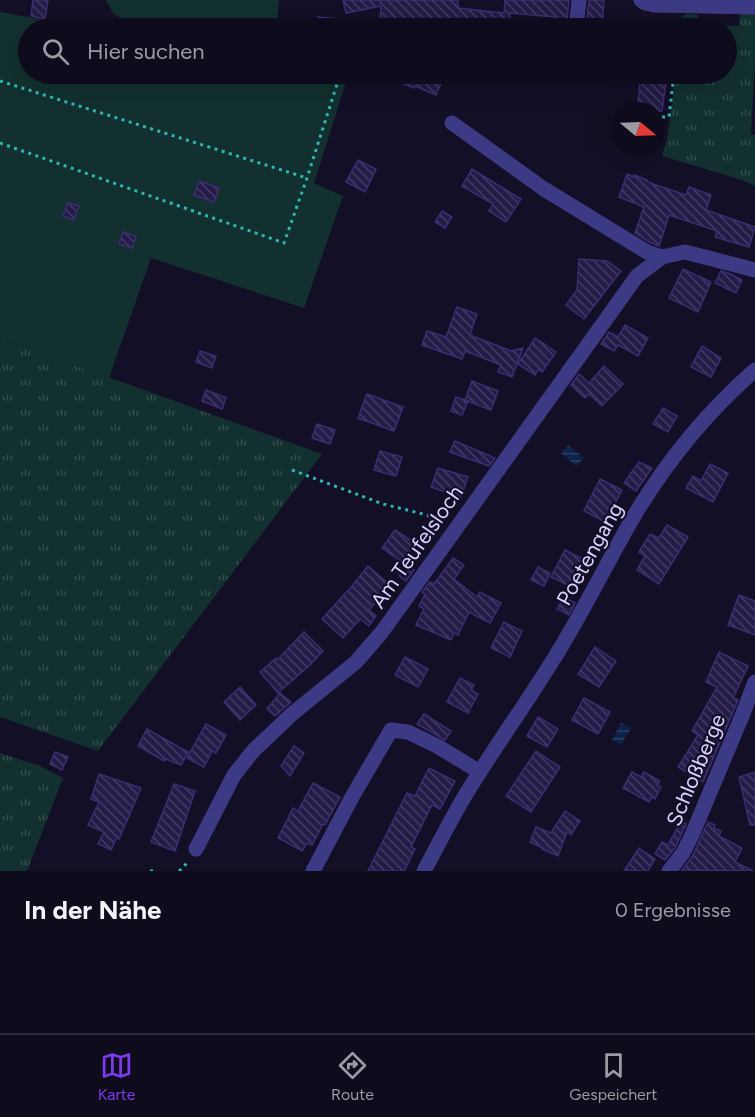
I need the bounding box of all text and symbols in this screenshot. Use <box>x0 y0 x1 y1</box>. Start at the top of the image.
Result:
search box <box>18 18 737 84</box>
icon: search <box>39 35 72 68</box>
text: Hier suchen <box>87 38 205 65</box>
north arrow <box>611 102 665 156</box>
street label: Am Teufelsloch <box>365 480 468 613</box>
street label: Poetengang <box>551 498 628 610</box>
street label: Schloßberge <box>661 710 730 830</box>
text: In der Nähe <box>24 894 161 926</box>
text: 0 Ergebnisse <box>615 898 731 922</box>
tab: Karte <box>98 1049 136 1104</box>
tab: Route <box>331 1049 374 1104</box>
tab: Gespeichert <box>569 1049 657 1104</box>

